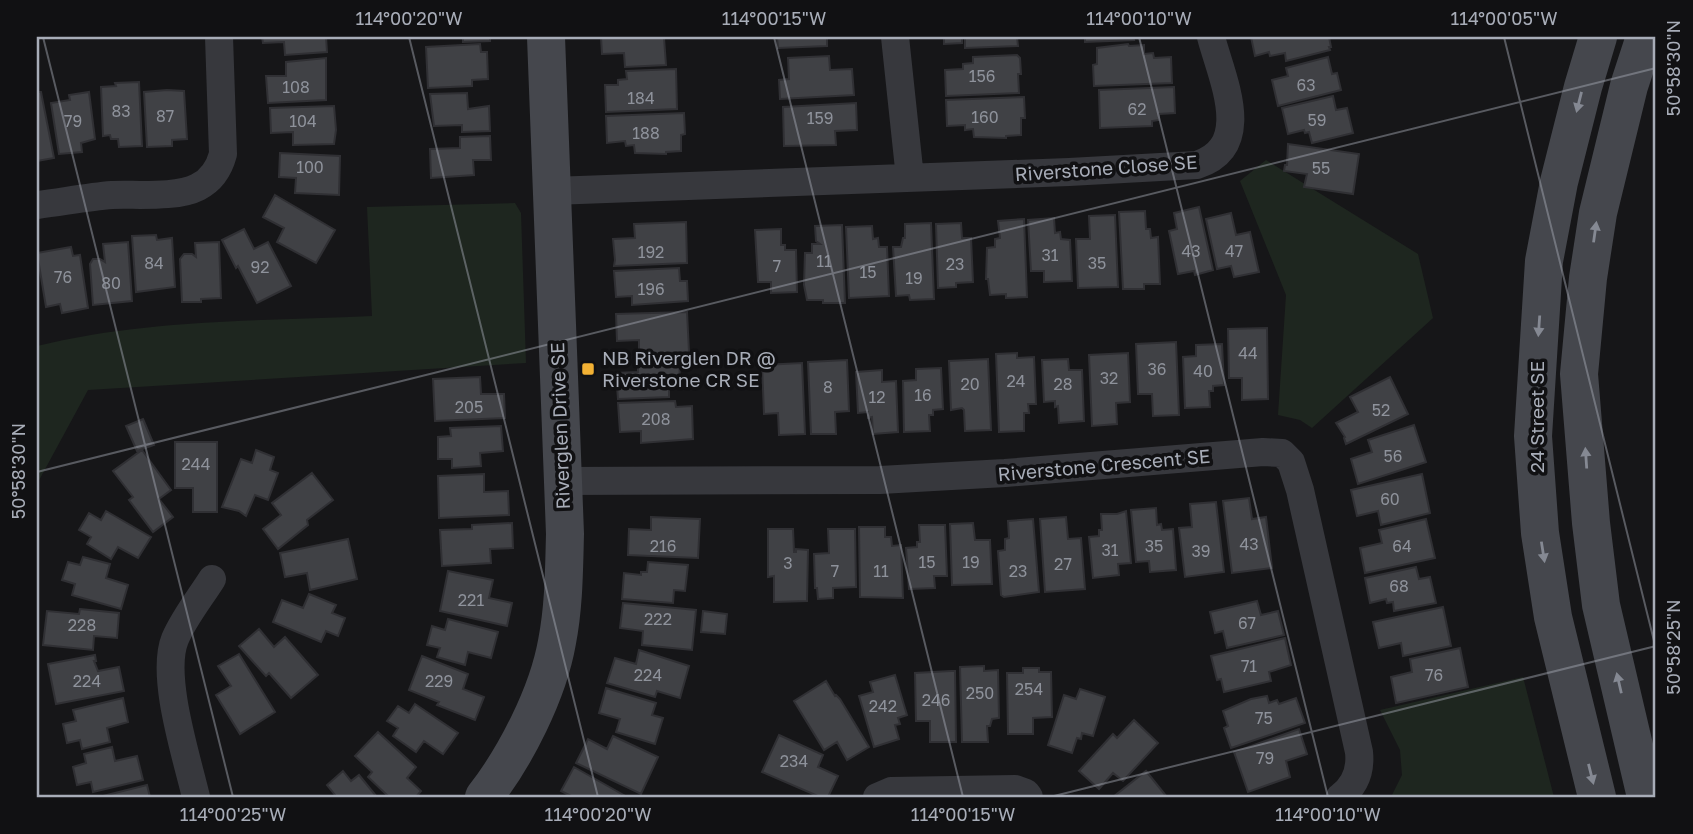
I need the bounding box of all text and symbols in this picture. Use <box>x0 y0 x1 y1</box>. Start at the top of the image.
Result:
text: 114°00'20"W <box>355 7 463 29</box>
text: 114°00'15"W <box>722 7 826 29</box>
text: 114°00'10"W <box>1086 7 1192 29</box>
text: 114°00'05"W <box>1450 7 1558 29</box>
text: 50°58'30"N <box>1662 20 1684 116</box>
house number: 156 <box>969 66 995 86</box>
house number: 63 <box>1296 75 1316 95</box>
house number: 108 <box>282 77 310 97</box>
house number: 184 <box>627 88 655 108</box>
one-way arrow <box>1573 91 1584 113</box>
house number: 62 <box>1128 99 1146 119</box>
house number: 83 <box>111 101 131 121</box>
house number: 87 <box>156 106 174 126</box>
house number: 160 <box>971 107 999 127</box>
house number: 159 <box>807 108 833 128</box>
house number: 59 <box>1308 110 1326 130</box>
house number: 79 <box>64 111 82 131</box>
house number: 104 <box>289 111 317 131</box>
house number: 188 <box>632 123 660 143</box>
street label: Riverstone Close SE <box>1014 150 1198 185</box>
house number: 100 <box>296 157 324 177</box>
house number: 55 <box>1312 158 1330 178</box>
one-way arrow <box>1590 221 1601 243</box>
house number: 43 <box>1181 241 1201 261</box>
house number: 47 <box>1225 241 1243 261</box>
house number: 192 <box>638 242 664 262</box>
house number: 31 <box>1041 245 1059 265</box>
house number: 11 <box>816 251 832 271</box>
house number: 84 <box>144 253 164 273</box>
house number: 35 <box>1088 253 1106 273</box>
house number: 23 <box>946 254 964 274</box>
house number: 7 <box>773 256 781 276</box>
house number: 92 <box>251 257 269 277</box>
house number: 15 <box>859 262 877 282</box>
house number: 76 <box>54 267 72 287</box>
house number: 19 <box>905 268 923 288</box>
house number: 80 <box>101 273 121 293</box>
house number: 196 <box>637 279 665 299</box>
one-way arrow <box>1533 315 1544 337</box>
street label: Riverglen Drive SE <box>545 342 574 510</box>
house number: 44 <box>1238 343 1258 363</box>
place label: NB Riverglen DR @ Riverstone CR SE <box>602 346 776 391</box>
house number: 36 <box>1147 359 1167 379</box>
marker: NB Riverglen DR @ Riverstone CR SE <box>580 361 596 377</box>
house number: 40 <box>1193 361 1213 381</box>
street label: 24 Street SE <box>1525 361 1548 473</box>
house number: 32 <box>1100 368 1118 388</box>
house number: 24 <box>1006 371 1026 391</box>
house number: 20 <box>960 374 980 394</box>
house number: 28 <box>1053 374 1073 394</box>
house number: 8 <box>823 377 833 397</box>
house number: 16 <box>914 385 932 405</box>
house number: 12 <box>868 387 886 407</box>
house number: 205 <box>455 397 483 417</box>
house number: 52 <box>1372 400 1390 420</box>
house number: 208 <box>642 409 670 429</box>
text: 50°58'30"N <box>7 423 29 519</box>
street label: Riverstone Crescent SE <box>997 444 1211 485</box>
house number: 56 <box>1384 446 1402 466</box>
one-way arrow <box>1581 447 1592 469</box>
house number: 244 <box>182 454 210 474</box>
house number: 60 <box>1380 489 1400 509</box>
house number: 43 <box>1239 534 1259 554</box>
house number: 216 <box>650 536 676 556</box>
house number: 35 <box>1145 536 1163 556</box>
house number: 64 <box>1392 536 1412 556</box>
house number: 31 <box>1101 540 1119 560</box>
house number: 39 <box>1191 541 1211 561</box>
one-way arrow <box>1538 541 1549 563</box>
house number: 15 <box>918 552 936 572</box>
house number: 19 <box>962 552 980 572</box>
house number: 3 <box>783 553 793 573</box>
house number: 27 <box>1054 554 1072 574</box>
house number: 7 <box>831 561 839 581</box>
house number: 11 <box>873 561 889 581</box>
house number: 23 <box>1009 561 1027 581</box>
house number: 68 <box>1389 576 1409 596</box>
house number: 221 <box>458 590 484 610</box>
text: 50°58'25"N <box>1662 599 1684 695</box>
house number: 222 <box>644 609 672 629</box>
house number: 67 <box>1238 613 1256 633</box>
house number: 228 <box>68 615 96 635</box>
house number: 71 <box>1241 656 1257 676</box>
house number: 224 <box>634 665 662 685</box>
house number: 76 <box>1425 665 1443 685</box>
house number: 224 <box>73 671 101 691</box>
house number: 229 <box>425 671 453 691</box>
one-way arrow <box>1614 672 1625 694</box>
house number: 254 <box>1015 679 1043 699</box>
house number: 250 <box>966 683 994 703</box>
house number: 246 <box>922 690 950 710</box>
house number: 242 <box>869 696 897 716</box>
house number: 75 <box>1255 708 1273 728</box>
house number: 79 <box>1256 748 1274 768</box>
house number: 234 <box>780 751 808 771</box>
one-way arrow <box>1586 764 1597 786</box>
text: 114°00'25"W <box>180 803 286 825</box>
text: 114°00'20"W <box>544 803 652 825</box>
text: 114°00'15"W <box>911 803 1015 825</box>
text: 114°00'10"W <box>1275 803 1381 825</box>

